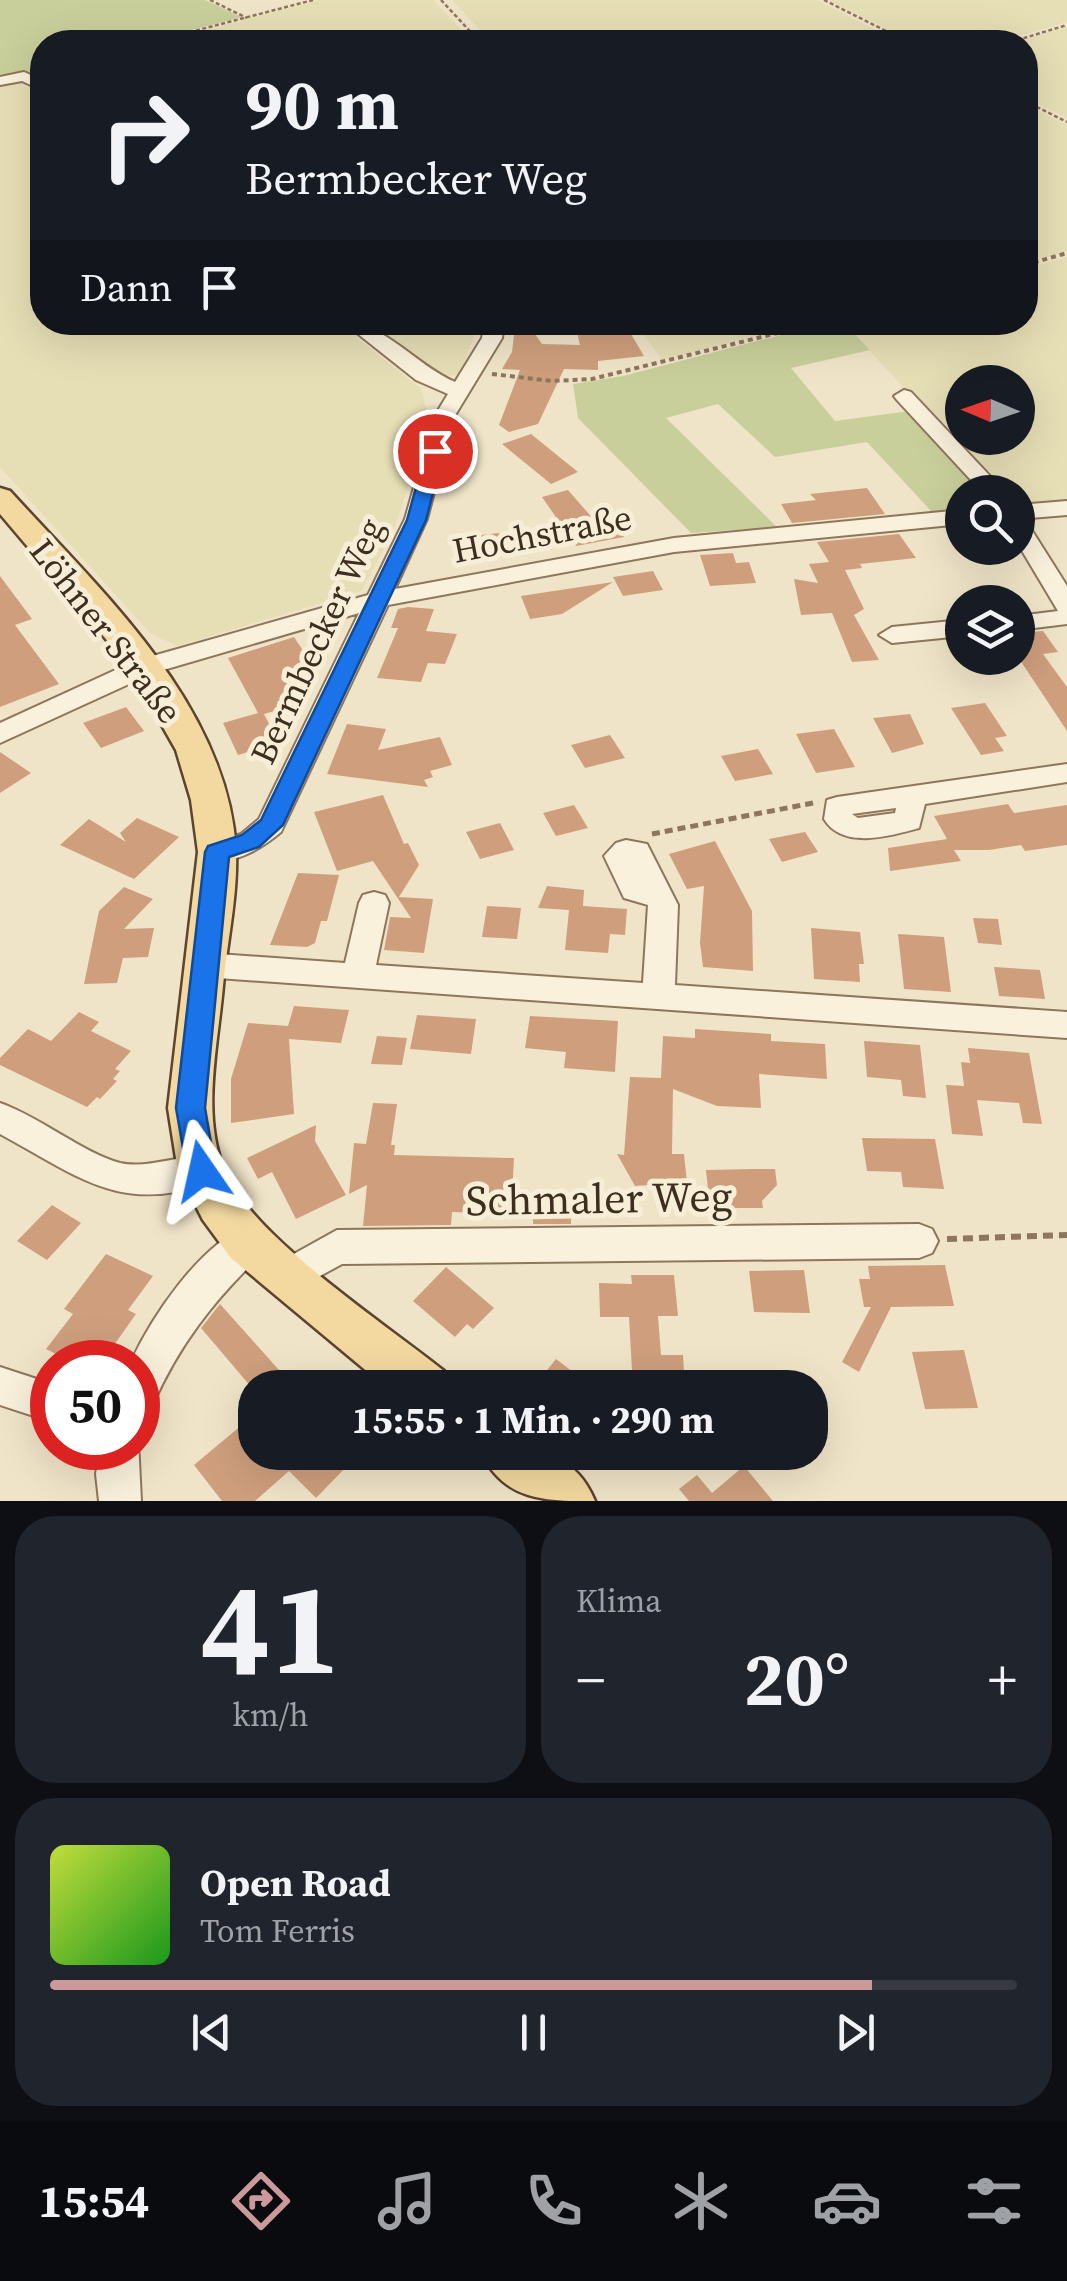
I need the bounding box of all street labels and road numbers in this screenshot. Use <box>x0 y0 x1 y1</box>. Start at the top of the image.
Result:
street label: Hochstraße <box>448 493 636 575</box>
street label: Bermbecker Weg <box>239 510 395 772</box>
street label: Löhner Straße <box>19 529 193 733</box>
street label: Schmaler Weg <box>465 1167 733 1229</box>

